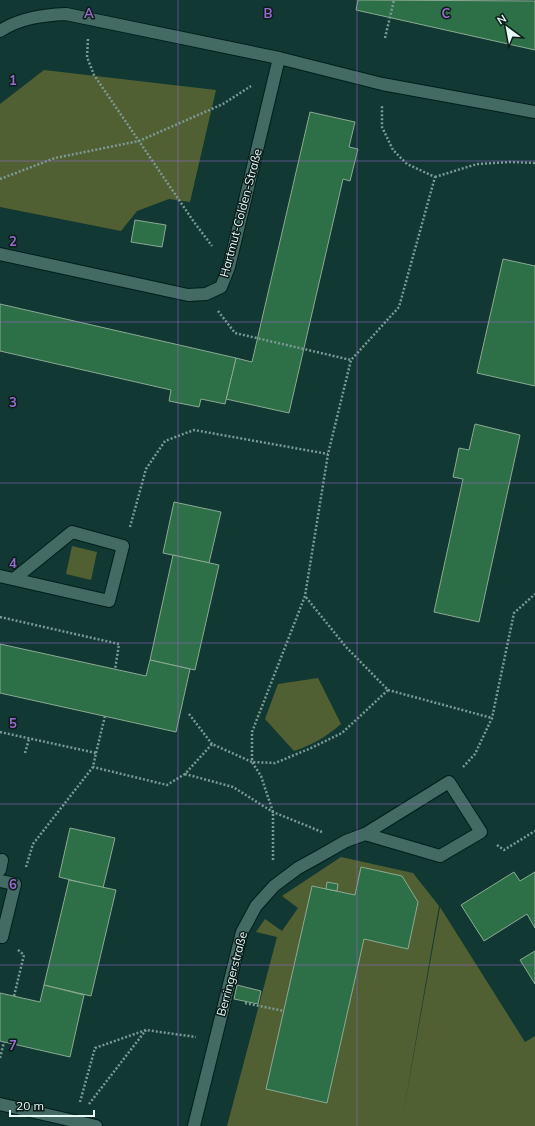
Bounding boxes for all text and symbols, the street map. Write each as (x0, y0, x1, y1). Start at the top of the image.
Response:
text: A (84, 5, 94, 21)
text: B (264, 5, 273, 21)
text: C (442, 5, 451, 21)
north arrow (487, 8, 527, 48)
text: N (494, 11, 509, 28)
text: 1 (9, 72, 17, 88)
street label: Hartmut-Colden-Straße (216, 147, 265, 279)
text: 2 (9, 233, 17, 249)
text: 3 (9, 394, 17, 410)
text: 4 (9, 555, 17, 571)
text: 5 (9, 715, 17, 731)
text: 6 (9, 876, 17, 892)
street label: Berringerstraße (213, 930, 250, 1018)
text: 7 (9, 1037, 17, 1053)
scale bar (10, 1092, 94, 1118)
text: 20 m (16, 1098, 44, 1113)

